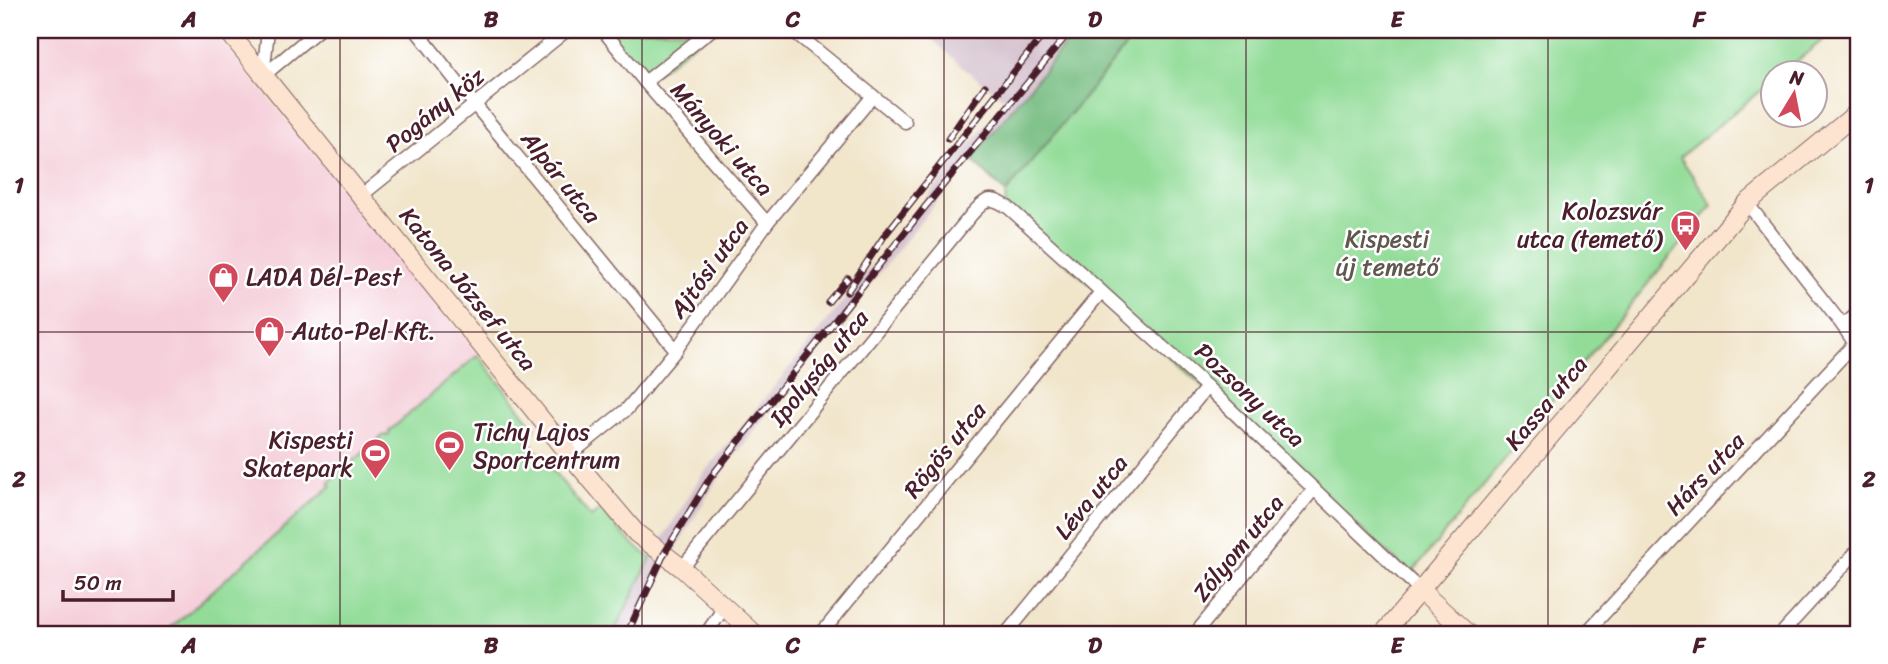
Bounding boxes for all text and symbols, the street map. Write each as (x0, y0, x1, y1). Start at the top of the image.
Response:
text: A (180, 0, 197, 40)
text: B (484, 0, 499, 40)
text: C (785, 0, 801, 40)
text: D (1088, 0, 1103, 40)
text: E (1391, 0, 1406, 40)
text: F (1692, 0, 1707, 40)
street label: Pogány köz (376, 56, 495, 164)
north arrow (1758, 60, 1828, 130)
text: N (1787, 60, 1807, 95)
street label: Mányoki utca (660, 72, 784, 206)
street label: Alpár utca (509, 120, 613, 234)
text: 1 (14, 165, 24, 206)
text: 1 (1864, 165, 1874, 206)
place label: Kolozsvár utca (temető) (1517, 190, 1664, 260)
street label: Katona József utca (388, 197, 548, 381)
bus stop icon: Kolozsvár utca (temető) (1668, 208, 1702, 252)
street label: Ajtósi utca (657, 209, 760, 328)
park label: Kispesti új temető (1335, 218, 1440, 288)
place label: LADA Dél-Pest (246, 256, 403, 298)
shop icon: LADA Dél-Pest (206, 260, 240, 304)
street label: Ipolyság utca (758, 299, 880, 437)
place label: Auto-Pel Kft. (291, 310, 436, 352)
shop icon: Auto-Pel Kft. (252, 314, 286, 358)
street label: Pozsony utca (1184, 332, 1316, 458)
street label: Kassa utca (1493, 346, 1599, 460)
street label: Rögös utca (893, 391, 998, 508)
place label: Tichy Lajos Sportcentrum (473, 411, 621, 481)
place label: Kispesti Skatepark (243, 419, 353, 489)
street label: Hárs utca (1655, 421, 1756, 526)
sports icon: Tichy Lajos Sportcentrum (433, 429, 467, 473)
sports icon: Kispesti Skatepark (359, 437, 393, 481)
street label: Léva utca (1043, 445, 1139, 549)
text: 2 (11, 459, 26, 500)
text: 2 (1861, 459, 1876, 500)
street label: Zólyom utca (1181, 485, 1295, 611)
scale bar (63, 559, 173, 603)
text: 50 m (74, 564, 122, 602)
text: A (180, 625, 197, 664)
text: B (484, 625, 499, 664)
text: C (785, 625, 801, 664)
text: D (1088, 625, 1103, 664)
text: E (1391, 625, 1406, 664)
text: F (1692, 625, 1707, 664)

